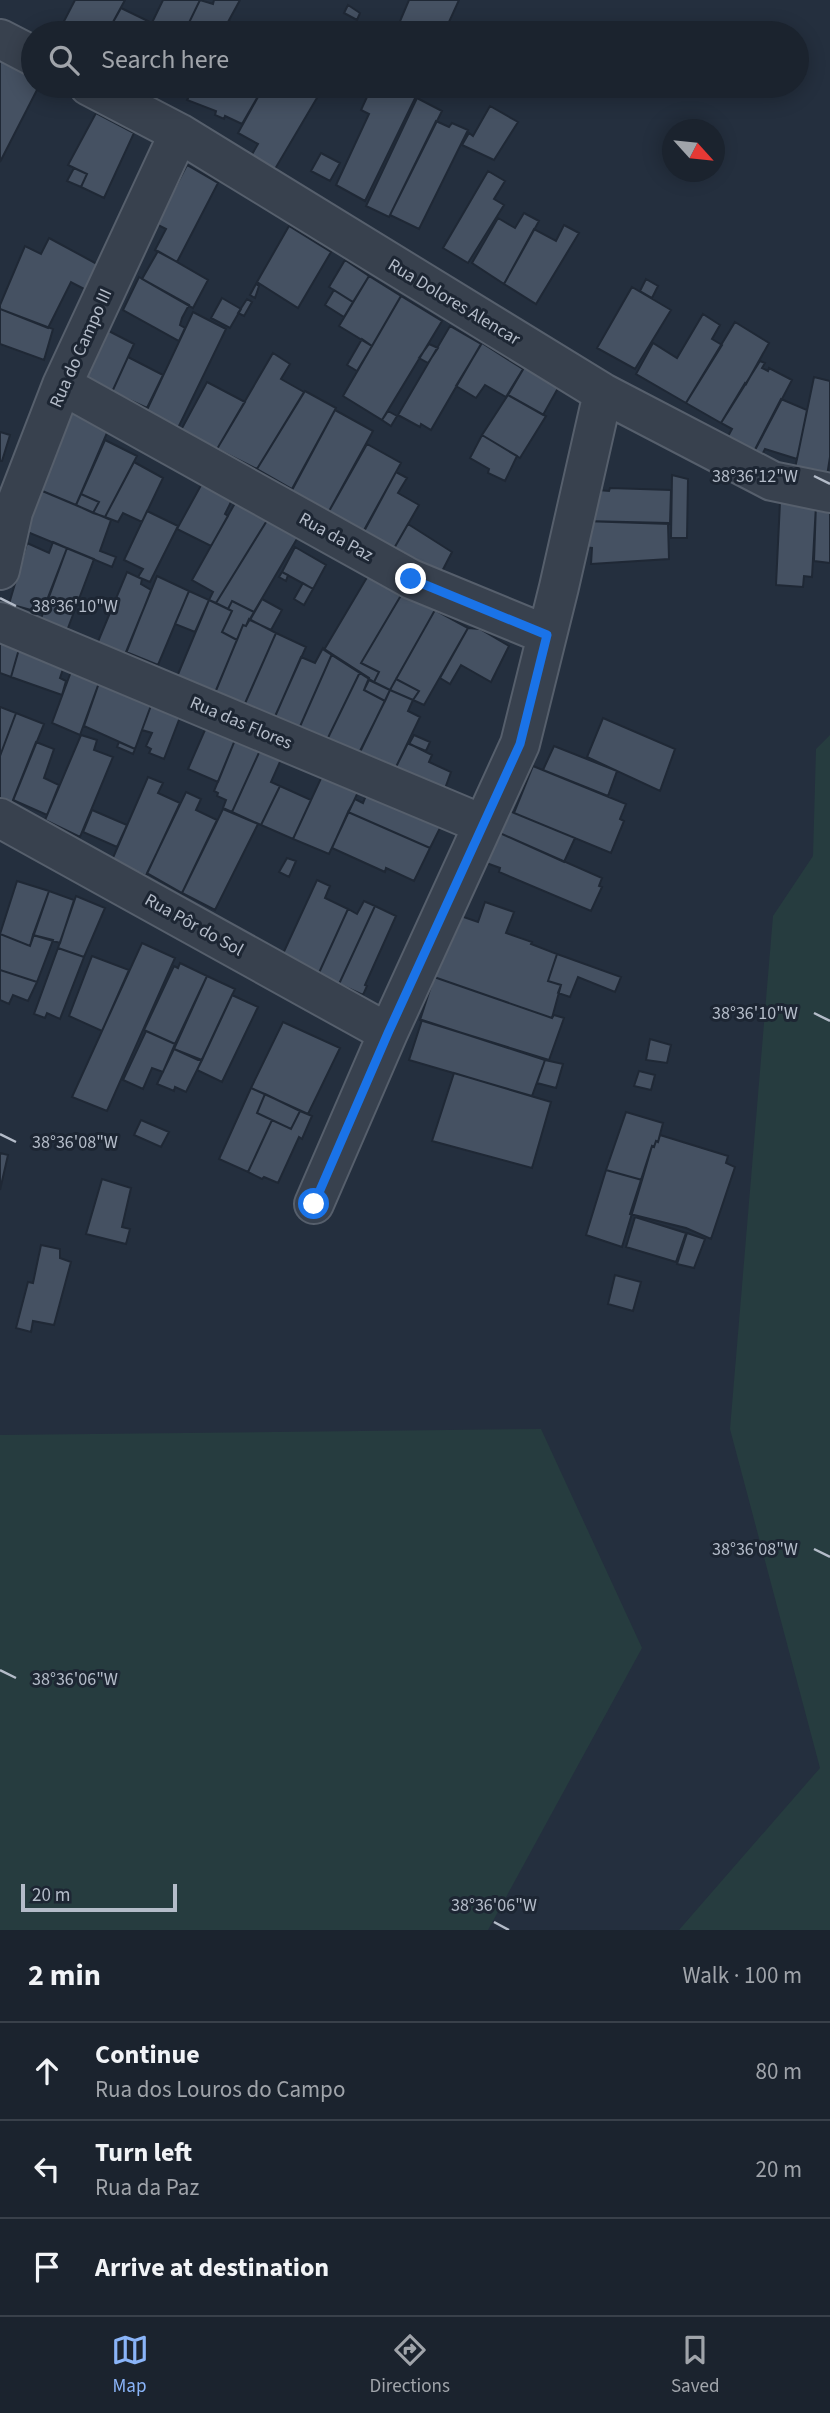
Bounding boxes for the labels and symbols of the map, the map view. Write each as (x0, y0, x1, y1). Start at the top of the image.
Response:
north arrow (662, 119, 725, 182)
street label: Rua Dolores Alencar (383, 253, 526, 352)
street label: Rua do Campo III (44, 285, 118, 411)
text: 38°36'12"W (712, 464, 798, 489)
street label: Rua da Paz (294, 506, 378, 568)
route end (395, 563, 426, 594)
text: 38°36'10"W (32, 594, 118, 619)
street label: Rua das Flores (186, 690, 296, 756)
street label: Rua Pôr do Sol (140, 888, 248, 962)
text: 38°36'10"W (712, 1001, 798, 1026)
text: 38°36'08"W (32, 1130, 118, 1155)
route start (298, 1188, 329, 1219)
text: 38°36'08"W (712, 1537, 798, 1562)
text: 38°36'06"W (32, 1667, 118, 1692)
scale bar (21, 1881, 177, 1913)
text: 38°36'06"W (451, 1893, 537, 1918)

